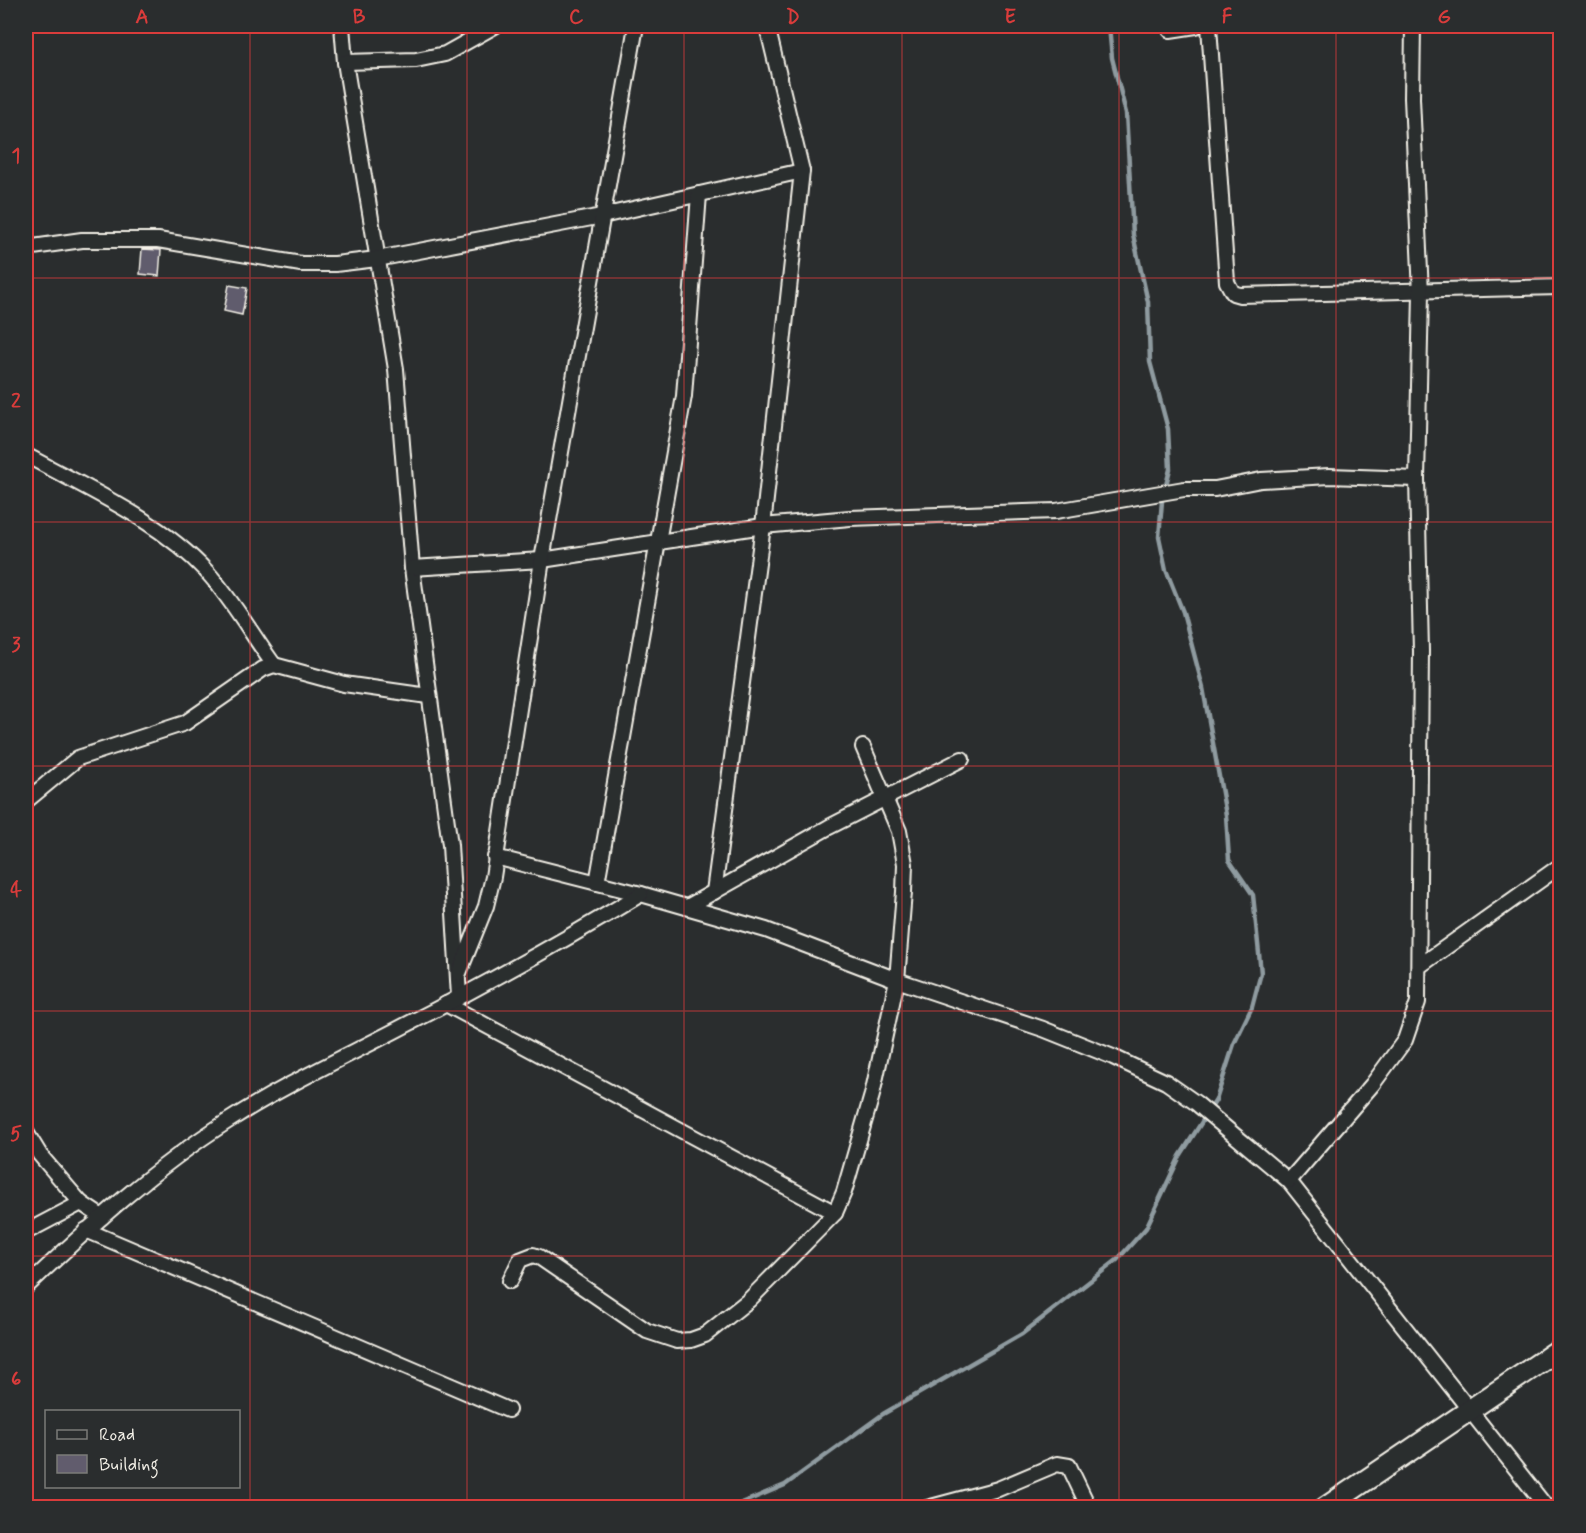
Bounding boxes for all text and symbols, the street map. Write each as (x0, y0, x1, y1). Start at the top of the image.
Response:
text: A (135, 4, 149, 31)
text: B (353, 4, 366, 31)
text: C (569, 4, 584, 31)
text: D (786, 4, 800, 31)
text: E (1004, 4, 1016, 31)
text: F (1222, 4, 1233, 31)
text: G (1437, 4, 1451, 31)
text: 1 (12, 143, 20, 170)
text: 2 (11, 388, 21, 415)
text: 3 (11, 632, 21, 659)
text: 4 (10, 877, 22, 904)
text: 5 (10, 1121, 22, 1148)
text: 6 (11, 1366, 21, 1393)
legend (45, 1410, 240, 1488)
text: Road (99, 1423, 135, 1447)
text: Building (99, 1453, 159, 1479)

